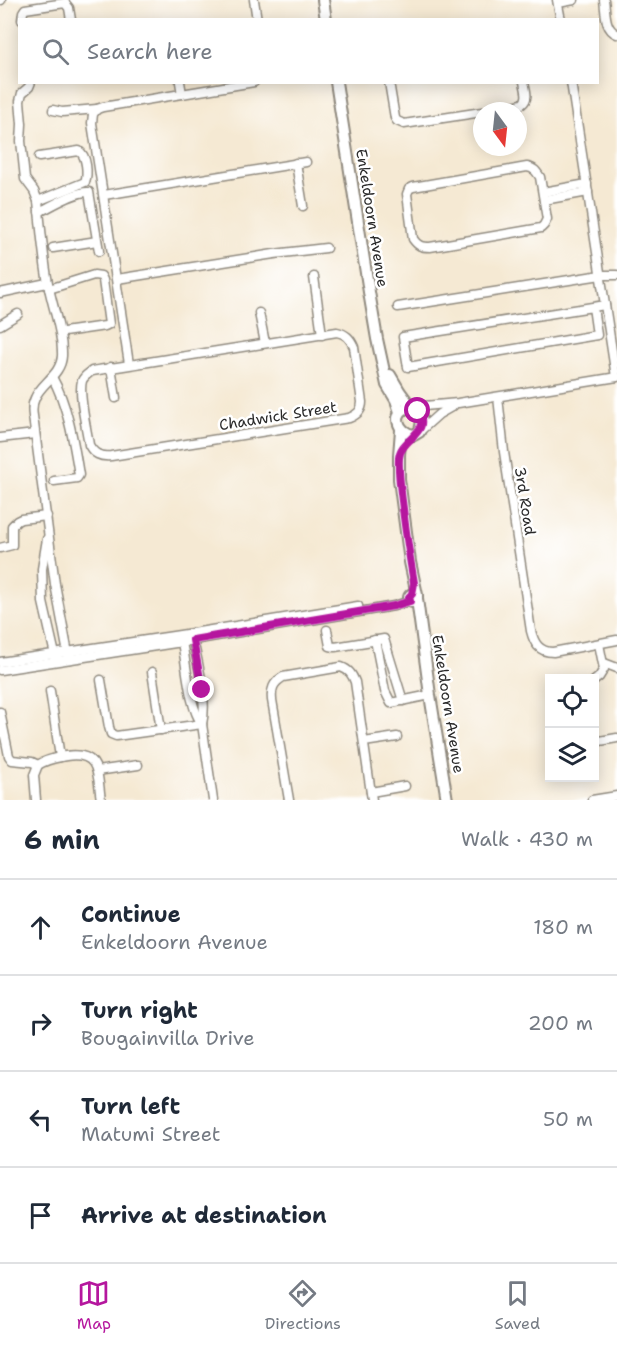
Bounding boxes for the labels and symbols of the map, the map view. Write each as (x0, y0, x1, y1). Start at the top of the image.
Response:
north arrow (473, 102, 527, 156)
street label: Enkeldoorn Avenue (351, 147, 393, 289)
street label: Chadwick Street (218, 397, 338, 435)
route start (404, 397, 430, 423)
street label: 3rd Road (510, 465, 540, 537)
street label: Enkeldoorn Avenue (427, 633, 469, 775)
route end (188, 676, 214, 702)

